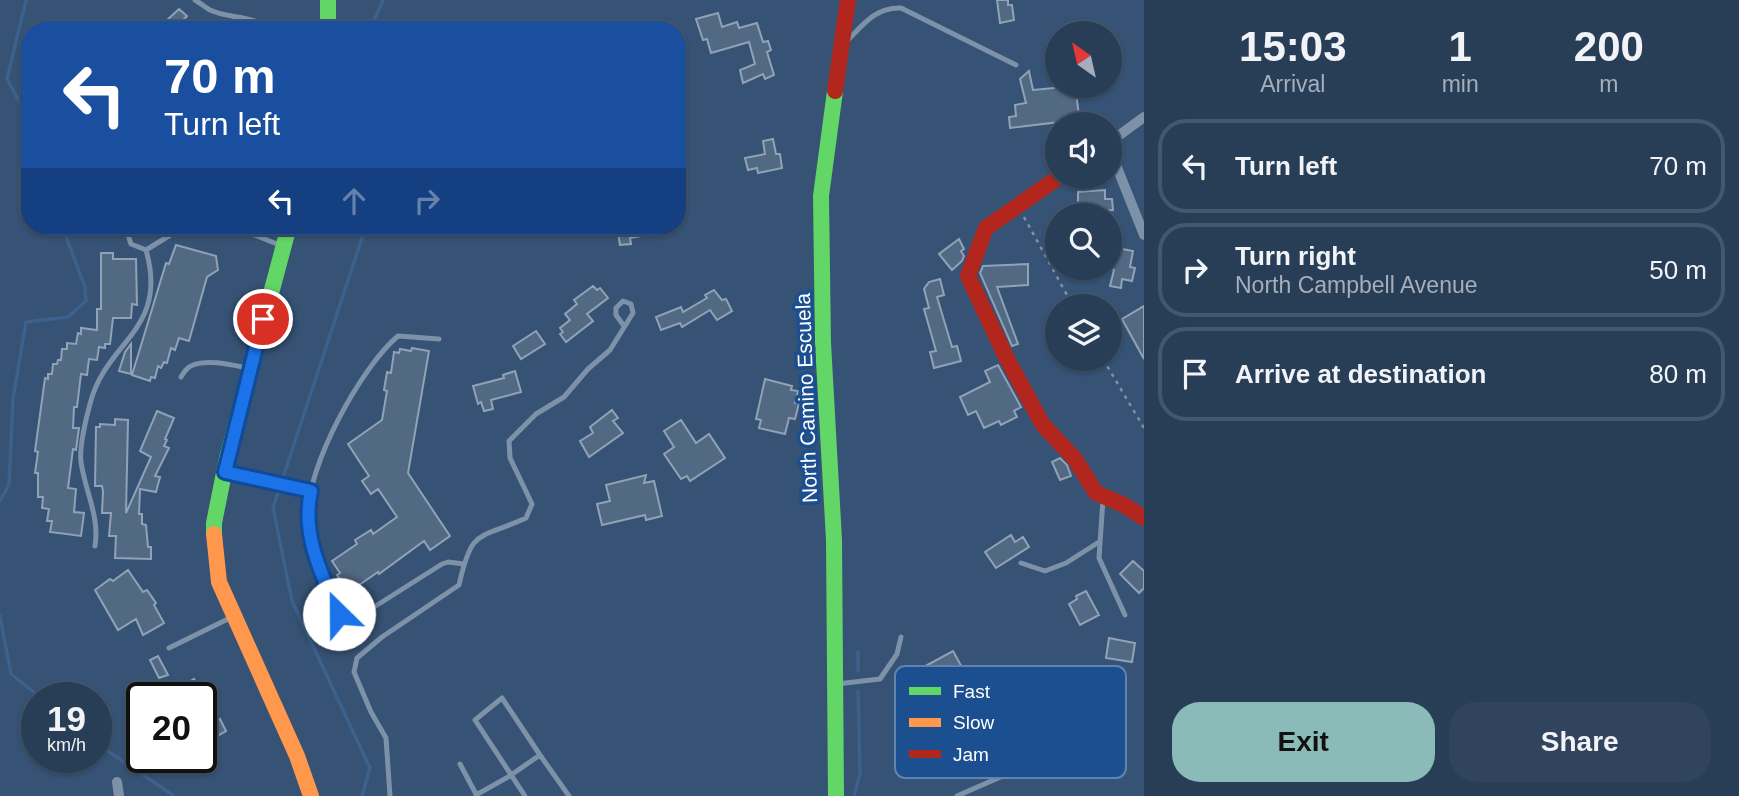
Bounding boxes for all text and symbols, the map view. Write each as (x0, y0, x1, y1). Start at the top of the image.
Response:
north arrow (1045, 21, 1122, 98)
map controls (1045, 21, 1122, 371)
text: 15:03 (1239, 23, 1347, 70)
text: 1 (1448, 23, 1472, 70)
text: 200 (1574, 23, 1644, 70)
icon: left (49, 49, 140, 140)
text: 70 m (164, 49, 276, 103)
text: Arrival (1260, 71, 1325, 97)
text: min (1442, 71, 1479, 97)
text: m (1599, 71, 1618, 97)
text: Turn left (164, 106, 280, 142)
button: sound (1045, 112, 1122, 189)
icon: left (1176, 147, 1214, 185)
text: Turn left (1235, 151, 1337, 181)
text: 70 m (1649, 151, 1707, 181)
icon: left (262, 182, 300, 220)
icon: ahead (335, 182, 373, 220)
icon: right (408, 182, 446, 220)
button: search (1045, 203, 1122, 280)
text: Turn right (1235, 241, 1356, 271)
icon: right (1176, 251, 1214, 289)
text: 50 m (1649, 255, 1707, 285)
text: North Campbell Avenue (1235, 272, 1478, 298)
pin (233, 289, 293, 349)
street label: North Camino Escuela (791, 292, 821, 503)
button: layers (1045, 294, 1122, 371)
icon: arrive (244, 300, 282, 338)
icon: arrive (1176, 355, 1214, 393)
text: Arrive at destination (1235, 359, 1486, 389)
text: 80 m (1649, 359, 1707, 389)
position arrow (302, 577, 376, 651)
legend (895, 666, 1126, 778)
text: Fast (953, 681, 991, 702)
speed limit sign: 20 (126, 682, 217, 773)
text: 19 (47, 699, 86, 738)
button: Exit (1172, 702, 1435, 782)
button: Share (1449, 702, 1711, 782)
text: Slow (953, 712, 994, 733)
text: km/h (47, 735, 86, 755)
text: Jam (953, 744, 989, 765)

